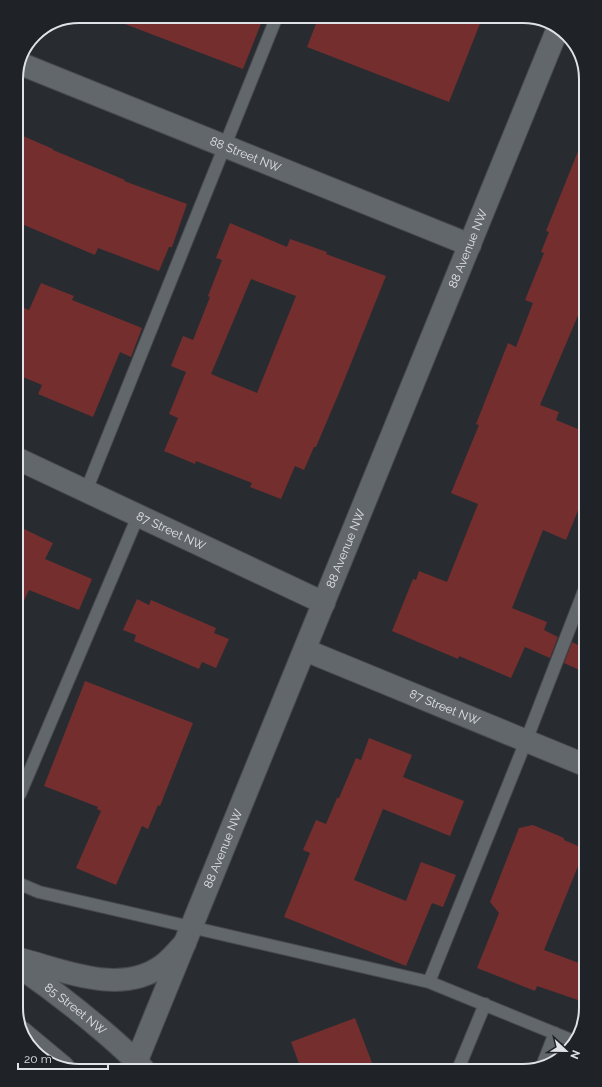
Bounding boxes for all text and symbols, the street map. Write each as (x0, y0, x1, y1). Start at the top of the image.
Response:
street label: 88 Street NW (208, 134, 283, 175)
street label: 88 Avenue NW (446, 207, 490, 290)
street label: 88 Avenue NW (323, 507, 368, 590)
street label: 87 Street NW (134, 509, 208, 553)
street label: 87 Street NW (407, 687, 482, 728)
street label: 88 Avenue NW (201, 807, 246, 890)
street label: 85 Street NW (42, 980, 109, 1038)
north arrow (546, 1031, 586, 1071)
scale bar (18, 1045, 108, 1071)
text: N (567, 1048, 582, 1061)
text: 20 m (24, 1052, 52, 1066)

